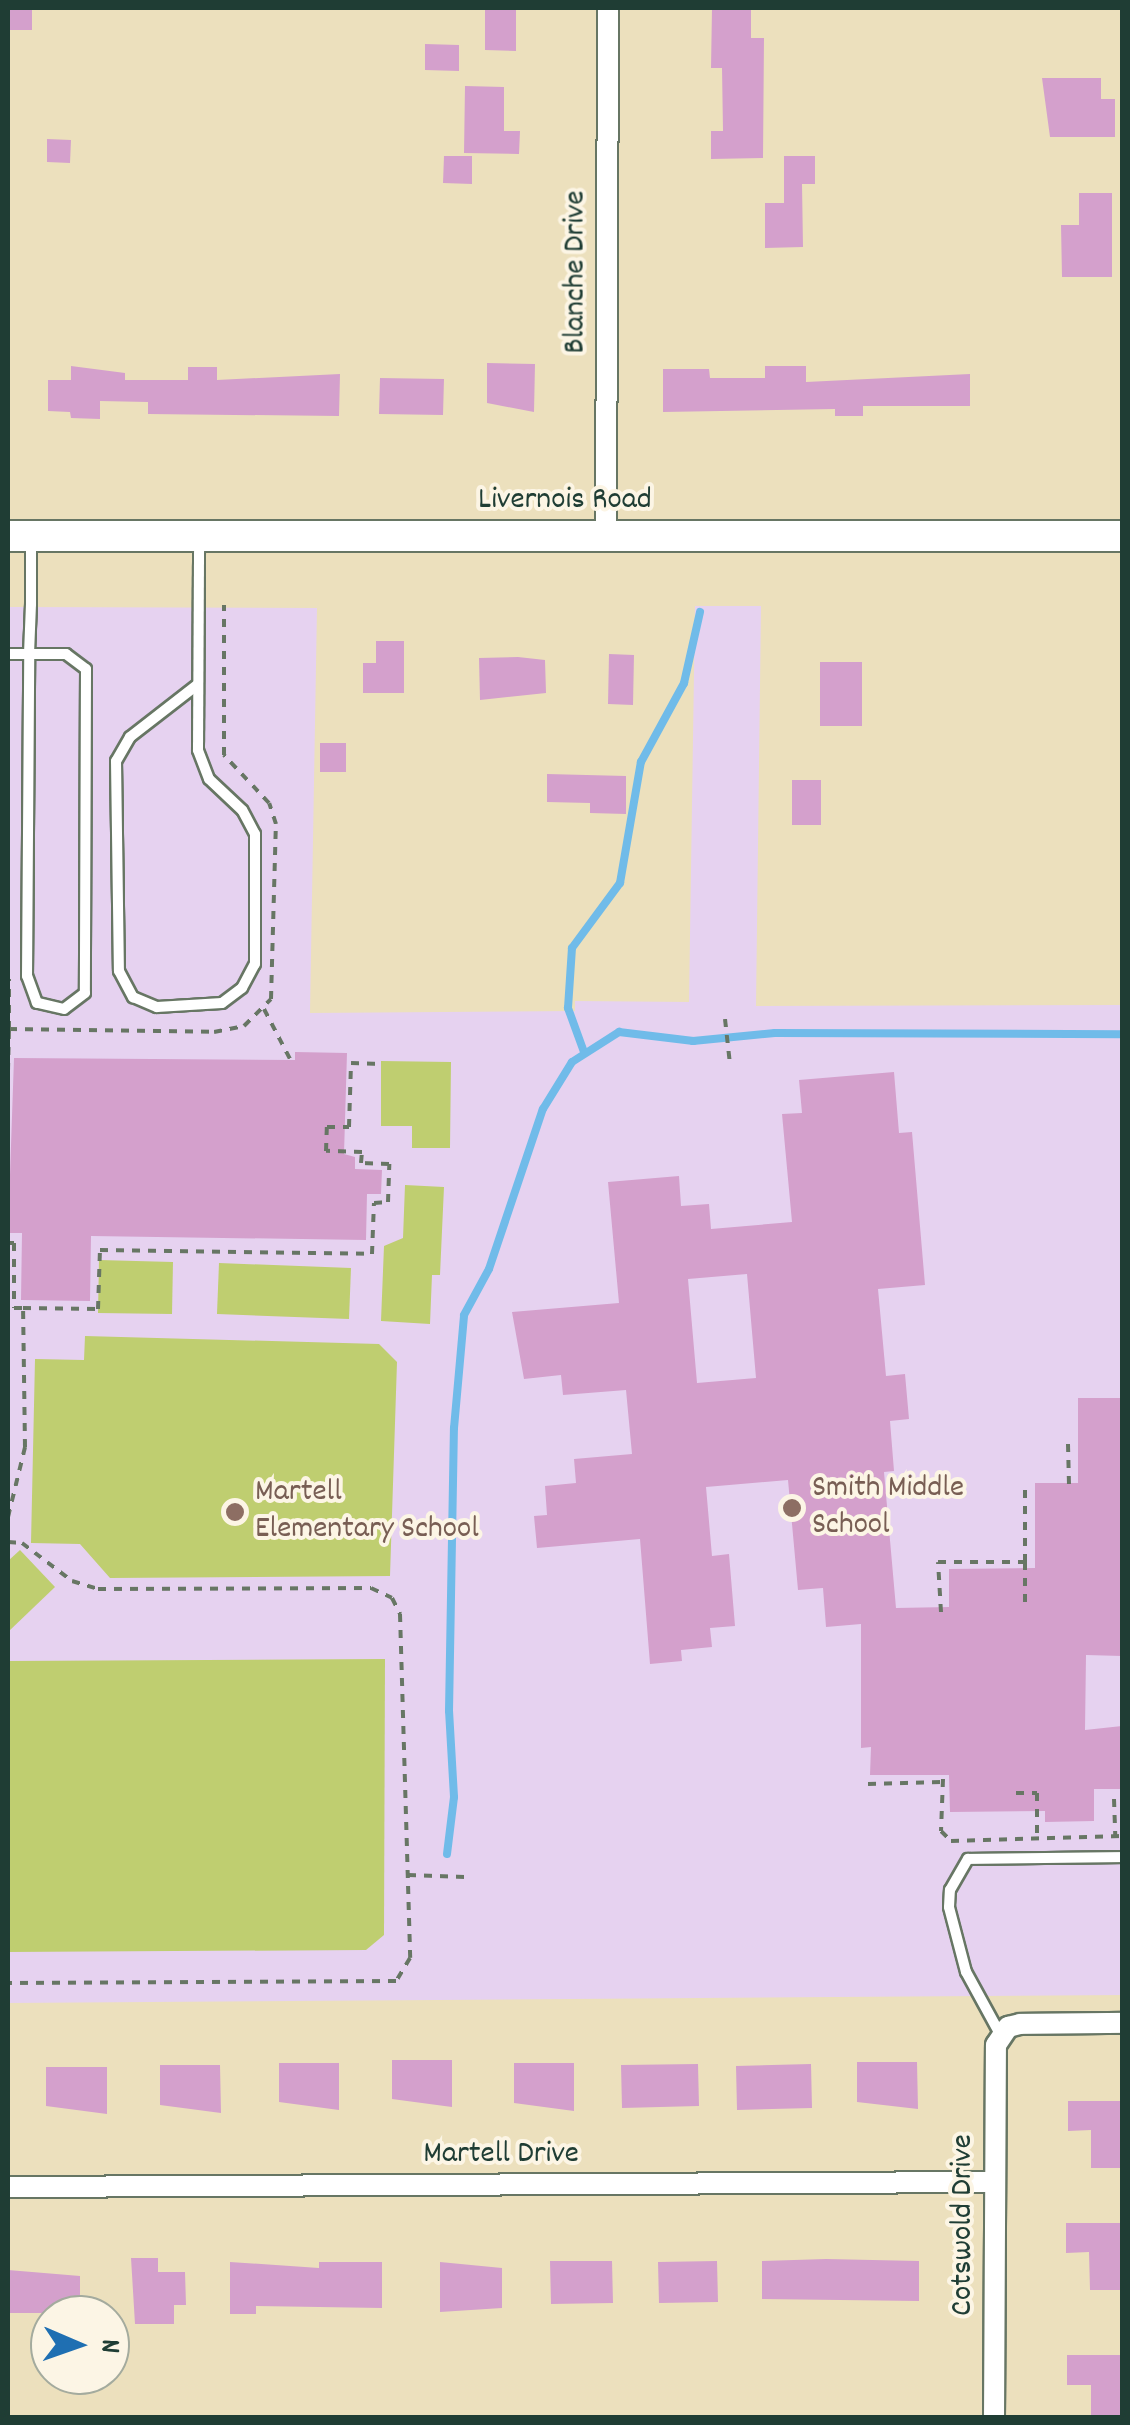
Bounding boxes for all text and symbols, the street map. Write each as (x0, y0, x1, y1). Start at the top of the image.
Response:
street label: Blanche Drive (558, 190, 596, 354)
street label: Livernois Road (478, 482, 652, 520)
place label: Smith Middle School (812, 1471, 964, 1546)
place label: Martell Elementary School (255, 1475, 479, 1550)
marker: Smith Middle School (781, 1497, 803, 1519)
marker: Martell Elementary School (224, 1501, 246, 1523)
street label: Cotswold Drive (945, 2134, 983, 2316)
street label: Martell Drive (423, 2136, 579, 2174)
north arrow (30, 2295, 130, 2395)
text: N (88, 2338, 128, 2354)

